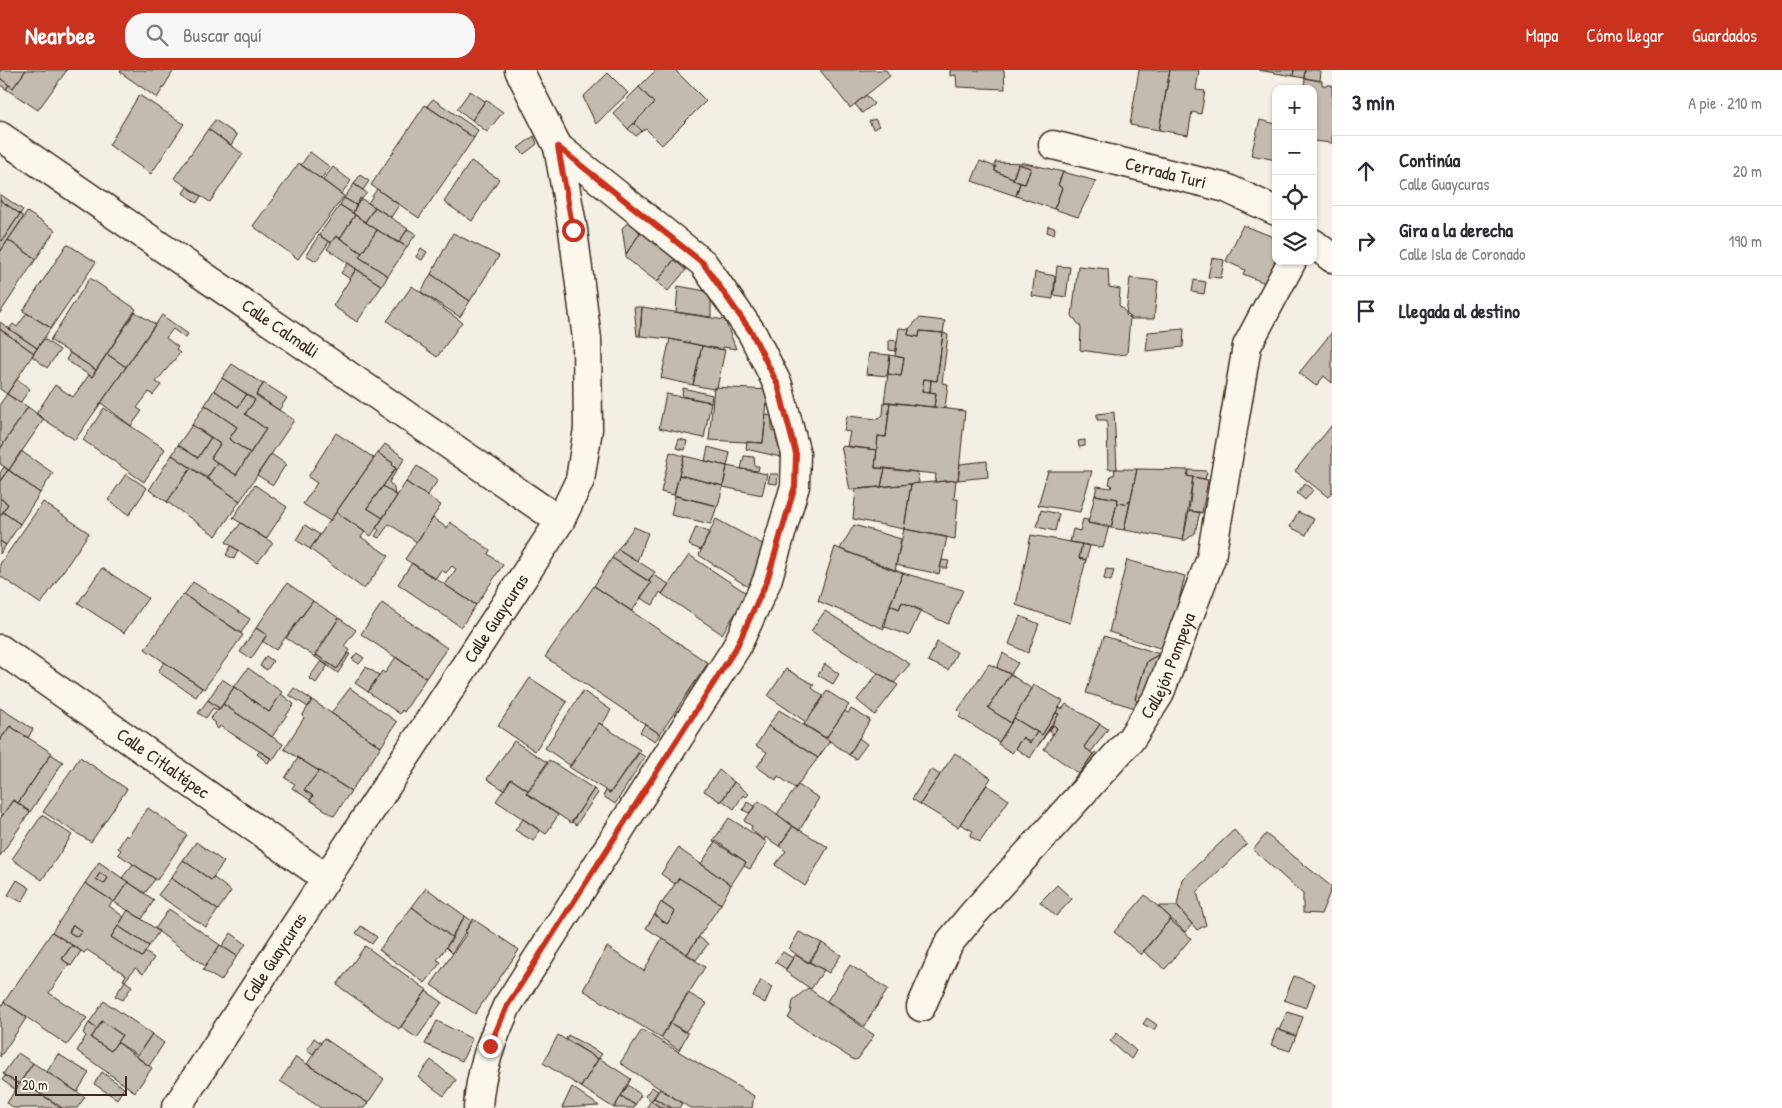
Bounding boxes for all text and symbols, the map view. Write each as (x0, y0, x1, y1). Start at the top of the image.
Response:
search box (125, 13, 475, 58)
text: Nearbee (25, 19, 95, 51)
icon: search (143, 21, 171, 49)
text: Buscar aquí (183, 22, 262, 48)
text: Mapa (1526, 23, 1558, 48)
text: Cómo llegar (1586, 23, 1664, 48)
text: Guardados (1692, 23, 1757, 48)
map controls (1272, 85, 1317, 265)
button: + (1272, 85, 1317, 130)
text: 3 min (1352, 88, 1395, 117)
text: A pie · 210 m (1688, 92, 1762, 114)
button: − (1272, 130, 1317, 175)
text: Continúa (1399, 147, 1460, 173)
street label: Cerrada Turi (1122, 150, 1209, 195)
icon: ahead (1352, 157, 1380, 185)
text: 20 m (1733, 160, 1762, 182)
text: Calle Guaycuras (1399, 173, 1489, 195)
button: locate (1272, 175, 1317, 220)
text: Gira a la derecha (1399, 217, 1513, 243)
route start (562, 219, 585, 242)
button: layers (1272, 220, 1317, 265)
icon: right (1352, 227, 1380, 255)
text: 190 m (1729, 230, 1762, 252)
text: Calle Isla de Coronado (1399, 243, 1525, 265)
street label: Calle Calmalli (237, 293, 324, 364)
icon: arrive (1352, 297, 1380, 325)
text: Llegada al destino (1399, 298, 1520, 324)
street label: Calle Guaycuras (458, 569, 534, 668)
street label: Callejón Pompeya (1134, 609, 1201, 723)
street label: Calle Citlaltépec (112, 722, 215, 804)
street label: Calle Guaycuras (236, 908, 312, 1006)
route end (479, 1035, 502, 1058)
scale bar (15, 1073, 128, 1096)
text: 20 m (22, 1075, 48, 1094)

